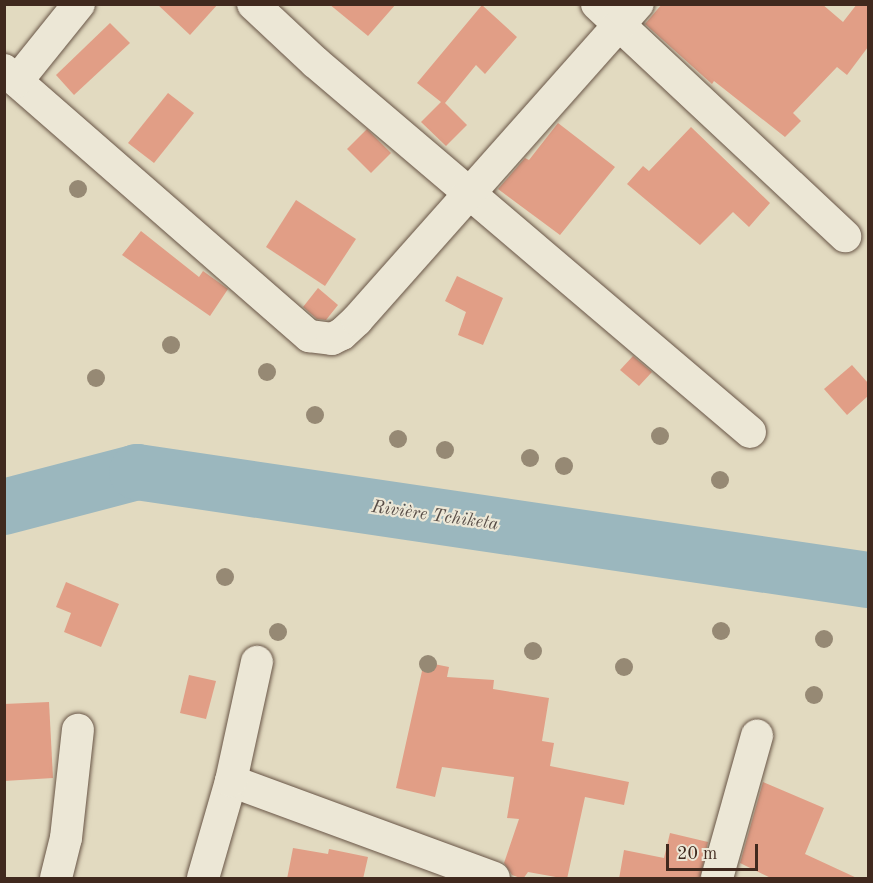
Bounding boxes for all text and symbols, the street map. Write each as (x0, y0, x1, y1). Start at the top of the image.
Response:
water label: Rivière Tchiketa (370, 496, 500, 536)
scale bar (669, 832, 760, 870)
text: 20 m (677, 845, 717, 863)

